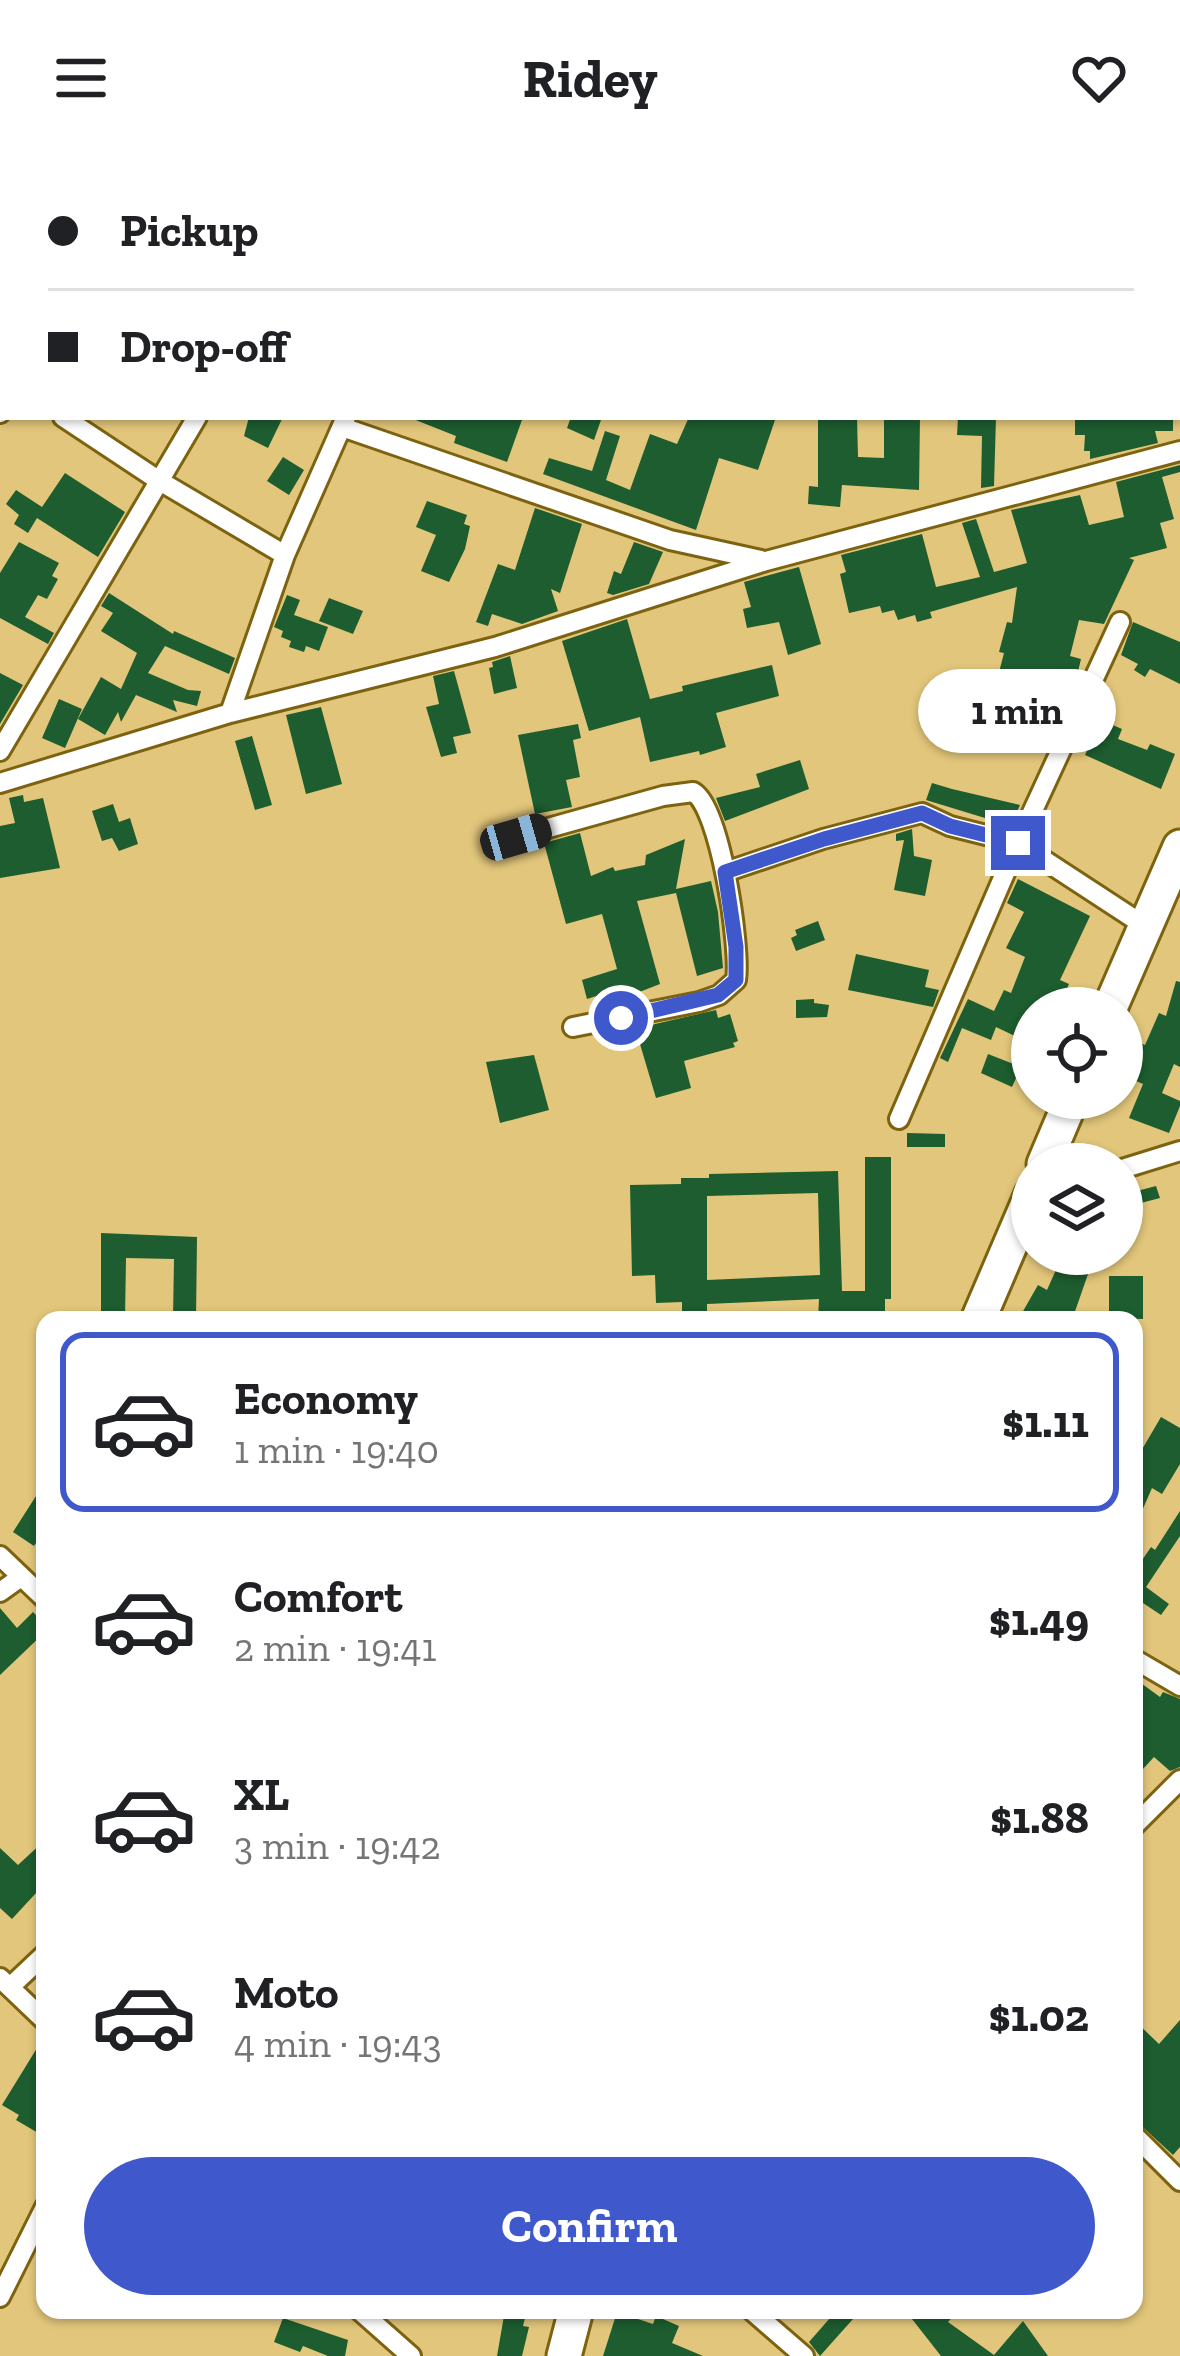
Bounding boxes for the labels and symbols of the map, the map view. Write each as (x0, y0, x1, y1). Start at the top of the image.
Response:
callout: 1 min (919, 669, 1117, 753)
car (476, 810, 556, 864)
route end (991, 816, 1045, 870)
route start (594, 991, 648, 1045)

